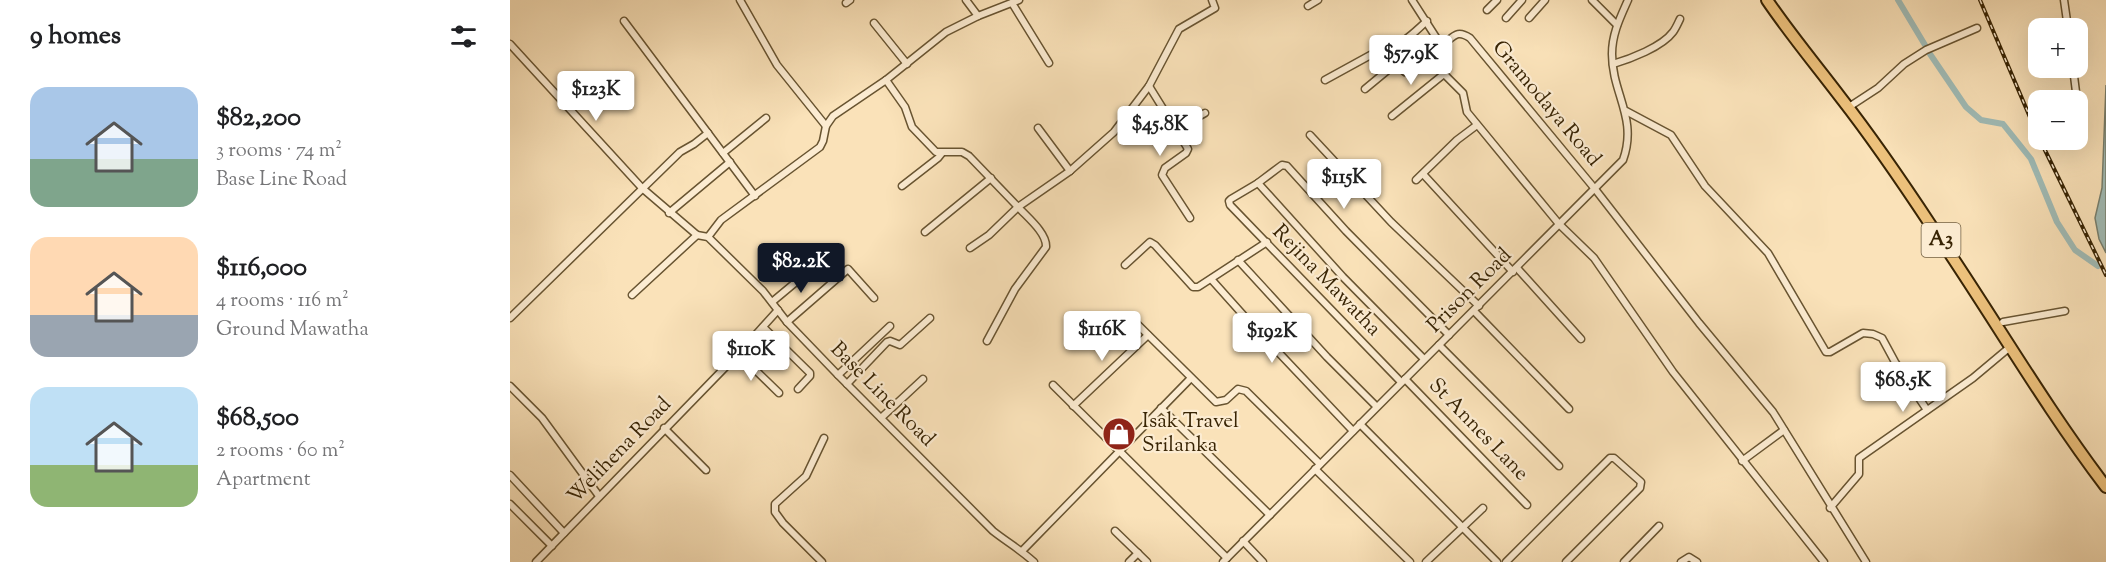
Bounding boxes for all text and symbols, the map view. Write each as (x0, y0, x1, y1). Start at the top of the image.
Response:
text: 9 homes (30, 18, 121, 55)
map controls (2028, 18, 2088, 150)
button: + (2028, 18, 2088, 78)
icon: filters (447, 20, 480, 53)
street label: Gramodaya Road (1484, 34, 1608, 174)
pin: $57.9K (1362, 35, 1460, 86)
text: $57.9K (1383, 40, 1439, 69)
pin: $123K (554, 71, 638, 122)
text: $123K (571, 76, 621, 105)
button: − (2028, 90, 2088, 150)
text: $82,200 (216, 100, 301, 137)
pin: $45.8K (1111, 106, 1209, 157)
icon: home (78, 111, 150, 183)
text: $45.8K (1131, 111, 1189, 140)
text: 3 rooms · 74 m² (216, 137, 342, 166)
pin: $115K (1302, 159, 1386, 210)
text: $115K (1321, 164, 1367, 193)
text: Base Line Road (216, 166, 347, 195)
street label: Rejina Mawatha (1265, 218, 1388, 344)
road number: A3 (1922, 223, 1960, 257)
street label: Prison Road (1421, 242, 1519, 340)
pin: $82.2K (752, 243, 850, 294)
text: $82.2K (772, 248, 830, 277)
text: $116,000 (216, 250, 307, 287)
icon: home (78, 261, 150, 333)
text: 4 rooms · 116 m² (216, 287, 349, 316)
pin: $116K (1060, 311, 1144, 362)
pin: $192K (1230, 313, 1314, 364)
text: Ground Mawatha (216, 316, 369, 345)
text: $116K (1078, 316, 1126, 345)
text: $192K (1247, 318, 1297, 347)
pin: $110K (709, 331, 793, 382)
text: $110K (726, 336, 776, 365)
street label: Base Line Road (823, 336, 941, 454)
pin: $68.5K (1854, 362, 1952, 413)
text: $68.5K (1875, 367, 1931, 396)
street label: St Annes Lane (1421, 372, 1535, 488)
street label: Welihena Road (561, 391, 679, 511)
text: $68,500 (216, 400, 299, 437)
place label: Isak Travel Srilanka (1142, 407, 1239, 461)
icon: home (78, 411, 150, 483)
shop icon: Isak Travel Srilanka (1101, 416, 1137, 452)
text: 2 rooms · 60 m² (216, 437, 345, 466)
text: Apartment (216, 466, 311, 495)

